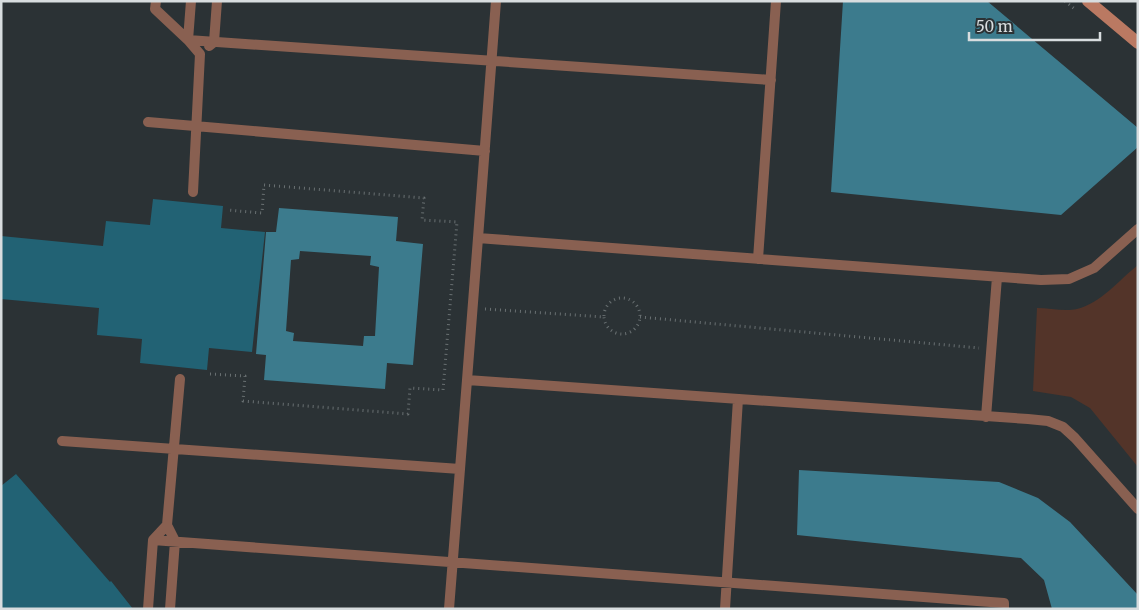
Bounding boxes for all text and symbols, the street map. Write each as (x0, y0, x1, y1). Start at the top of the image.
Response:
scale bar (969, 10, 1100, 42)
text: 50 m (976, 17, 1013, 36)

